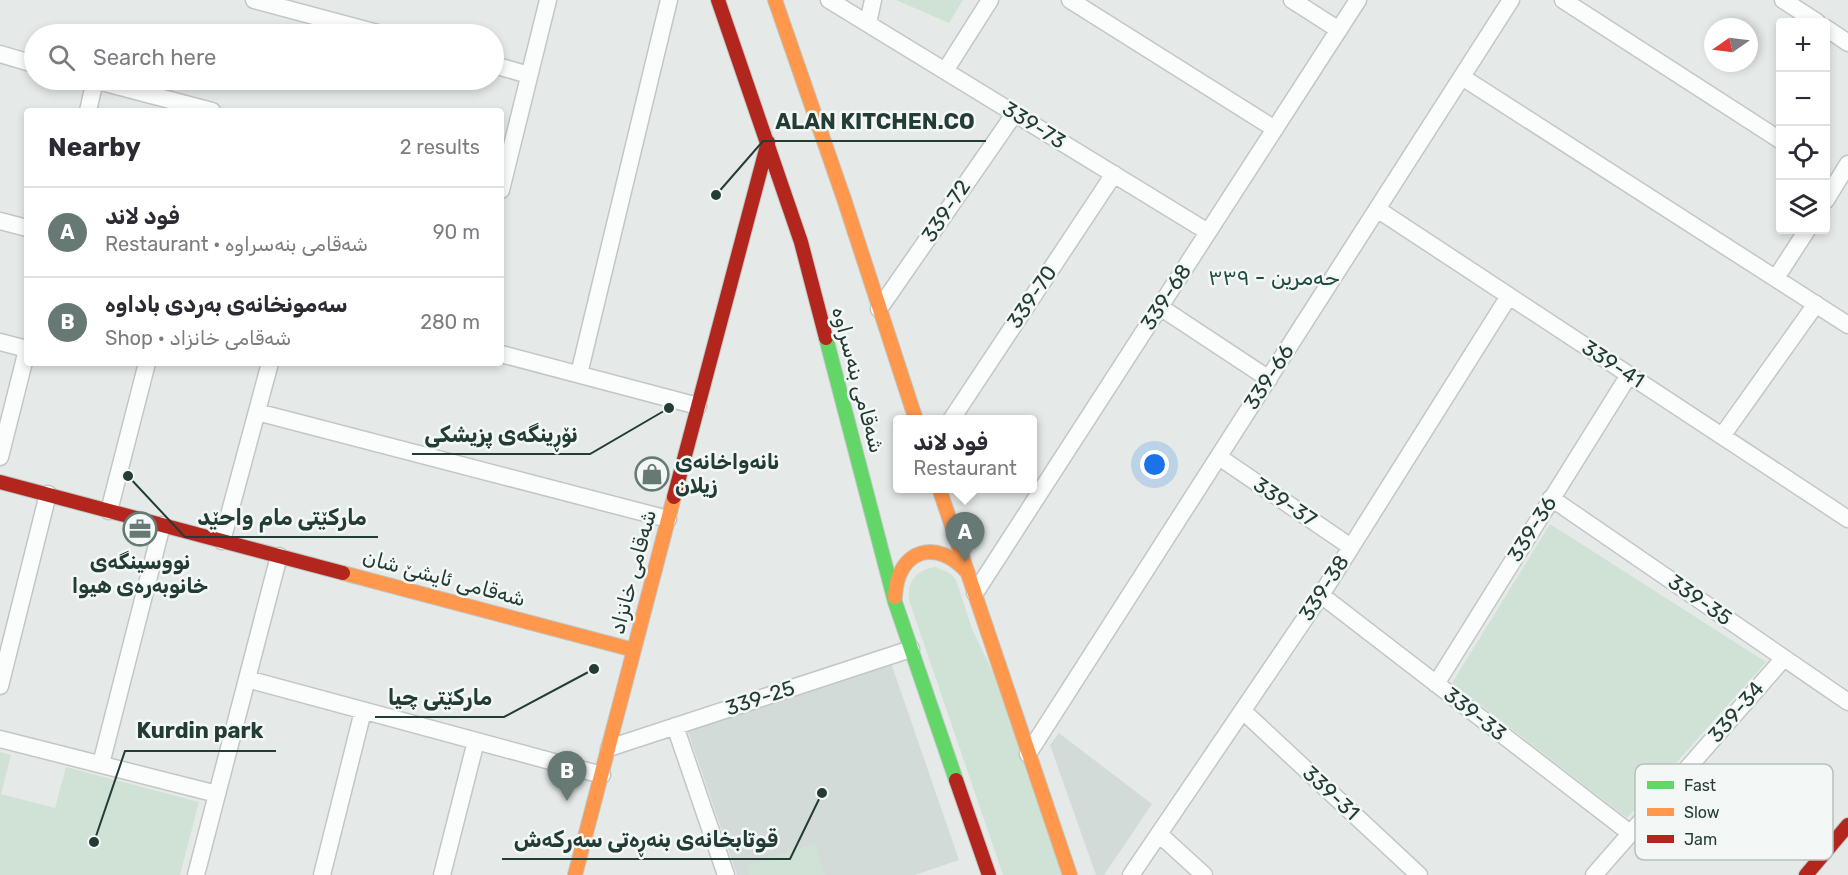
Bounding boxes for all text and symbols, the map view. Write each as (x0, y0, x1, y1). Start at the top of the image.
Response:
north arrow (1704, 18, 1758, 72)
map controls (1776, 18, 1830, 234)
button: + (1776, 18, 1830, 72)
search box (24, 24, 504, 90)
icon: search (45, 41, 78, 74)
text: Search here (93, 44, 216, 71)
button: − (1776, 72, 1830, 126)
street label: 339-73 (998, 95, 1070, 154)
callout: ALAN KITCHEN.CO (763, 101, 986, 141)
text: ALAN KITCHEN.CO (775, 108, 975, 135)
button: locate (1776, 126, 1830, 180)
text: Nearby (48, 132, 141, 163)
text: 2 results (400, 135, 480, 159)
street label: 339-72 (916, 175, 975, 246)
button: layers (1776, 180, 1830, 234)
text: فود لاند (105, 203, 180, 230)
text: A (60, 220, 75, 244)
text: 90 m (433, 220, 480, 244)
text: Restaurant · شەقامی بنەسراوە (105, 232, 368, 256)
street label: 339-68 (1135, 259, 1196, 334)
street label: 339-70 (1002, 261, 1062, 333)
district label: حەمرین - ٣٣٩ (1208, 264, 1340, 291)
text: سەمونخانەی بەردی باداوە (105, 291, 348, 318)
street label: شەقامی بنەسراوە (826, 304, 890, 456)
text: B (60, 310, 75, 334)
text: 280 m (420, 310, 480, 334)
text: Shop · شەقامی خانزاد (105, 326, 291, 350)
street label: 339-41 (1577, 334, 1649, 393)
street label: 339-66 (1238, 339, 1299, 414)
callout: نۆڕینگەی پزیشکی (412, 414, 590, 454)
popup (893, 415, 1037, 493)
text: نۆڕینگەی پزیشکی (424, 421, 578, 452)
text: فود لاند (913, 429, 988, 456)
place label: نانەواخانەی زیلان (675, 449, 779, 498)
your location (1140, 450, 1169, 479)
shop icon: نانەواخانەی زیلان (634, 456, 670, 492)
text: Restaurant (913, 456, 1017, 480)
street label: 339-37 (1249, 472, 1322, 532)
street label: 339-36 (1502, 491, 1561, 566)
callout: مارکێتی مام واحێد (185, 497, 378, 537)
text: مارکێتی مام واحێد (197, 504, 367, 533)
street label: شەقامی خانزاد (604, 507, 661, 637)
office icon: نووسینگەی خانوبەرەی هیوا (122, 511, 158, 547)
pin: A (946, 512, 984, 562)
street label: شەقامی ئایشێ شان (360, 544, 528, 611)
place label: نووسینگەی خانوبەرەی هیوا (72, 549, 208, 599)
street label: 339-38 (1293, 550, 1354, 625)
street label: 339-35 (1664, 569, 1737, 631)
street label: 339-25 (722, 675, 798, 720)
street label: 339-34 (1702, 676, 1769, 747)
callout: مارکێتی چیا (375, 677, 504, 717)
street label: 339-33 (1439, 681, 1512, 746)
text: مارکێتی چیا (388, 684, 492, 711)
callout: Kurdin park (125, 711, 276, 751)
text: Kurdin park (137, 717, 264, 744)
pin: B (548, 752, 586, 801)
street label: 339-31 (1298, 760, 1365, 825)
legend (1635, 764, 1833, 860)
text: Fast (1684, 776, 1716, 795)
text: Slow (1684, 803, 1720, 822)
callout: قوتابخانەی بنەڕەتی سەرکەش (502, 819, 790, 859)
text: قوتابخانەی بنەڕەتی سەرکەش (514, 826, 778, 857)
text: Jam (1684, 830, 1717, 849)

